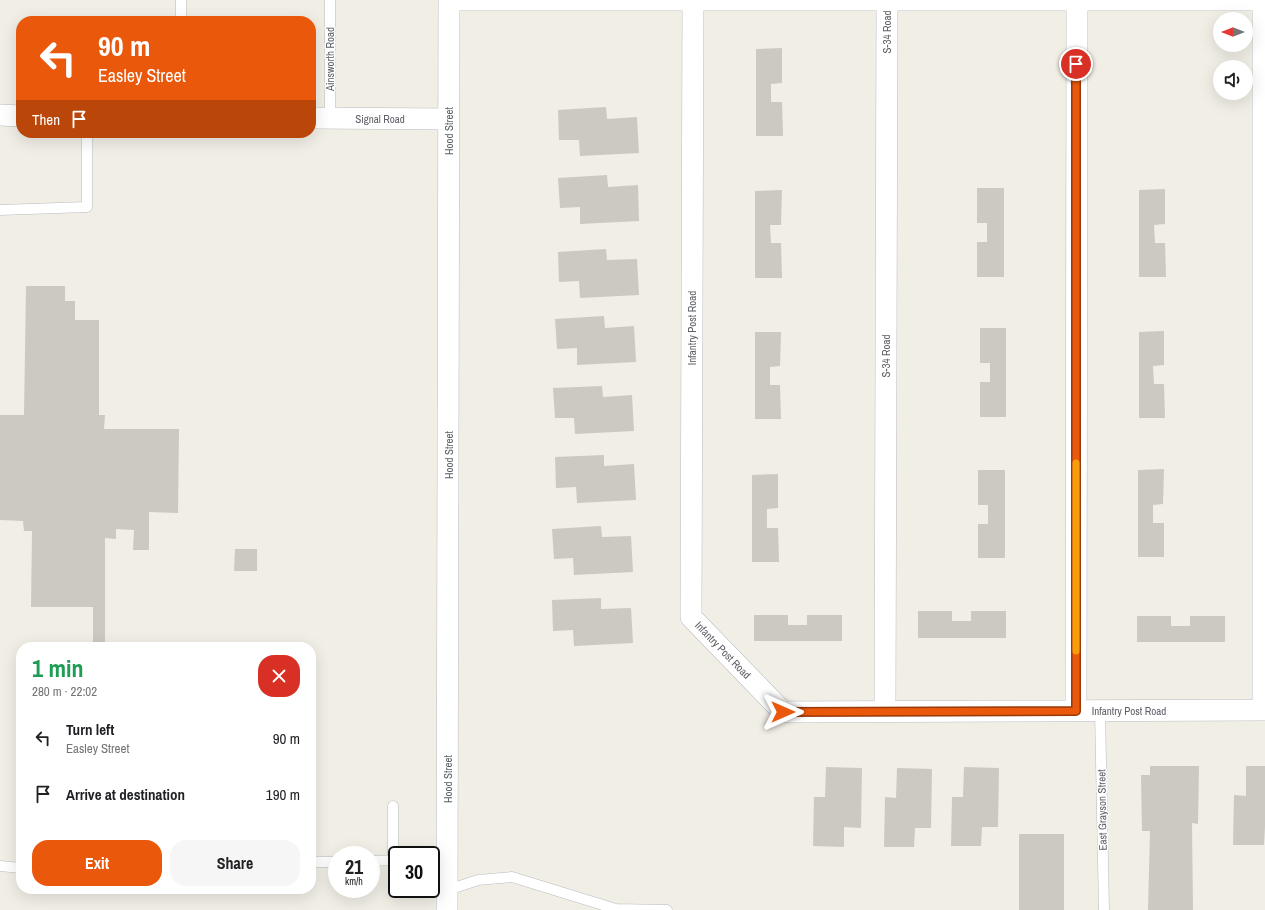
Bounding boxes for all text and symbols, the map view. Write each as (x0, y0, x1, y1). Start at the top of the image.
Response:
street label: S-34 Road (880, 10, 894, 54)
north arrow (1213, 12, 1253, 52)
map controls (1213, 12, 1253, 100)
text: 90 m (98, 27, 150, 65)
street label: Ainsworth Road (323, 27, 337, 92)
icon: left (32, 32, 84, 84)
pin (1059, 47, 1093, 81)
icon: arrive (1065, 53, 1087, 75)
button: sound (1213, 60, 1253, 100)
text: Easley Street (98, 63, 186, 88)
street label: Hood Street (442, 106, 456, 155)
icon: arrive (68, 108, 90, 130)
text: Then (32, 109, 60, 130)
street label: Signal Road (355, 112, 405, 126)
street label: Infantry Post Road (685, 291, 699, 365)
street label: S-34 Road (879, 334, 893, 378)
street label: Hood Street (442, 430, 456, 479)
street label: Infantry Post Road (692, 618, 754, 682)
text: 1 min (32, 652, 83, 684)
button: close (258, 655, 300, 697)
text: 280 m · 22:02 (32, 683, 97, 700)
position arrow (762, 691, 804, 733)
street label: Infantry Post Road (1092, 704, 1166, 718)
text: Turn left (66, 719, 114, 740)
icon: left (32, 727, 54, 749)
text: 90 m (273, 728, 300, 749)
text: Easley Street (66, 740, 129, 757)
street label: Hood Street (441, 754, 455, 803)
street label: East Grayson Street (1094, 769, 1110, 851)
icon: arrive (32, 783, 54, 805)
text: Arrive at destination (66, 784, 185, 805)
text: 190 m (266, 784, 300, 805)
button: Exit (32, 840, 162, 886)
button: Share (170, 840, 300, 886)
speed limit sign: 30 (388, 846, 440, 898)
text: 21 (345, 853, 363, 880)
text: km/h (345, 875, 363, 888)

